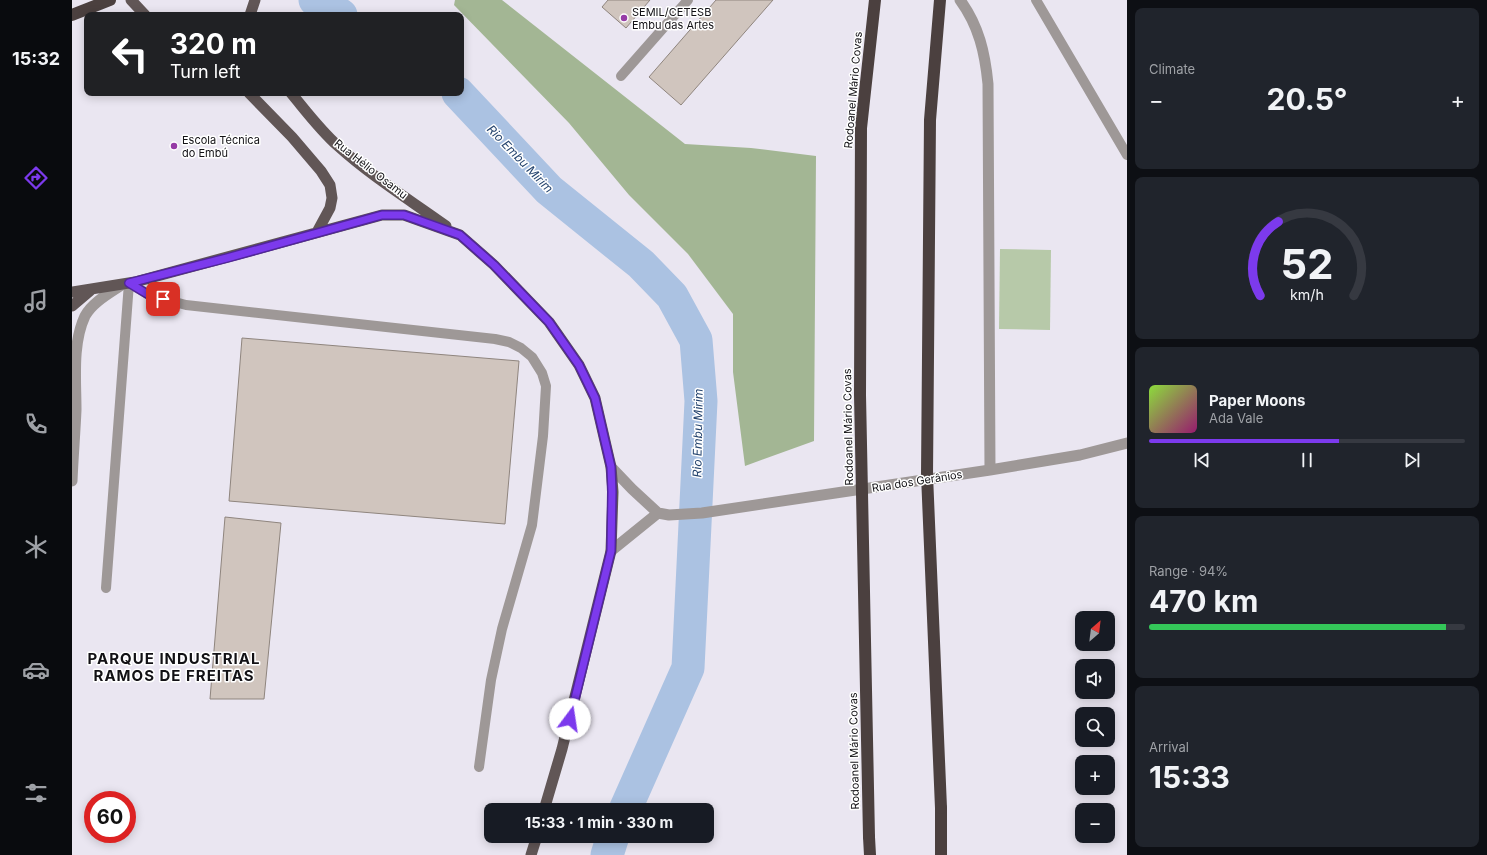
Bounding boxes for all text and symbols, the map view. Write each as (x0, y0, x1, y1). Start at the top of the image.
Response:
place label: SEMIL/CETESB Embu das Artes (632, 5, 714, 32)
marker: SEMIL/CETESB Embu das Artes (619, 13, 629, 23)
text: 320 m (170, 27, 257, 61)
icon: left (104, 28, 156, 80)
street label: Rodoanel Mário Covas (841, 31, 865, 149)
text: 15:32 (12, 48, 60, 69)
text: Turn left (170, 61, 240, 82)
text: Climate (1149, 61, 1195, 77)
text: 20.5° (1267, 81, 1347, 117)
text: − (1149, 87, 1164, 113)
text: + (1450, 87, 1465, 113)
water label: Rio Embu Mirim (484, 122, 557, 196)
place label: Escola Técnica do Embú (182, 133, 260, 160)
street label: Rua Hélio Osamu (332, 136, 410, 202)
marker: Escola Técnica do Embú (169, 141, 179, 151)
icon: directions (22, 164, 50, 192)
text: 52 (1281, 239, 1333, 289)
pin (146, 282, 180, 316)
text: km/h (1290, 286, 1324, 303)
icon: music (22, 287, 50, 315)
icon: arrive (152, 288, 174, 310)
street label: Rodoanel Mário Covas (840, 368, 856, 486)
water label: Rio Embu Mirim (689, 388, 706, 477)
text: Paper Moons (1209, 391, 1305, 410)
icon: phone (22, 410, 50, 438)
text: Ada Vale (1209, 410, 1263, 426)
icon: previous (1191, 449, 1213, 471)
icon: pause (1296, 449, 1318, 471)
icon: next (1401, 449, 1423, 471)
street label: Rua dos Gerânios (871, 467, 964, 495)
icon: climate (22, 533, 50, 561)
text: Range · 94% (1149, 563, 1228, 579)
text: 470 km (1149, 583, 1258, 619)
north arrow (1075, 611, 1115, 651)
map controls (1075, 611, 1115, 843)
district label: PARQUE INDUSTRIAL RAMOS DE FREITAS (88, 649, 260, 685)
icon: car (22, 656, 50, 684)
button: sound (1075, 659, 1115, 699)
street label: Rodoanel Mário Covas (846, 692, 862, 810)
position arrow (549, 698, 591, 740)
button: search (1075, 707, 1115, 747)
text: Arrival (1149, 739, 1189, 755)
button: + (1075, 755, 1115, 795)
text: 15:33 (1149, 759, 1230, 795)
icon: filters (22, 779, 50, 807)
speed limit sign: 60 (84, 791, 136, 843)
button: − (1075, 803, 1115, 843)
text: 15:33 · 1 min · 330 m (525, 813, 673, 832)

